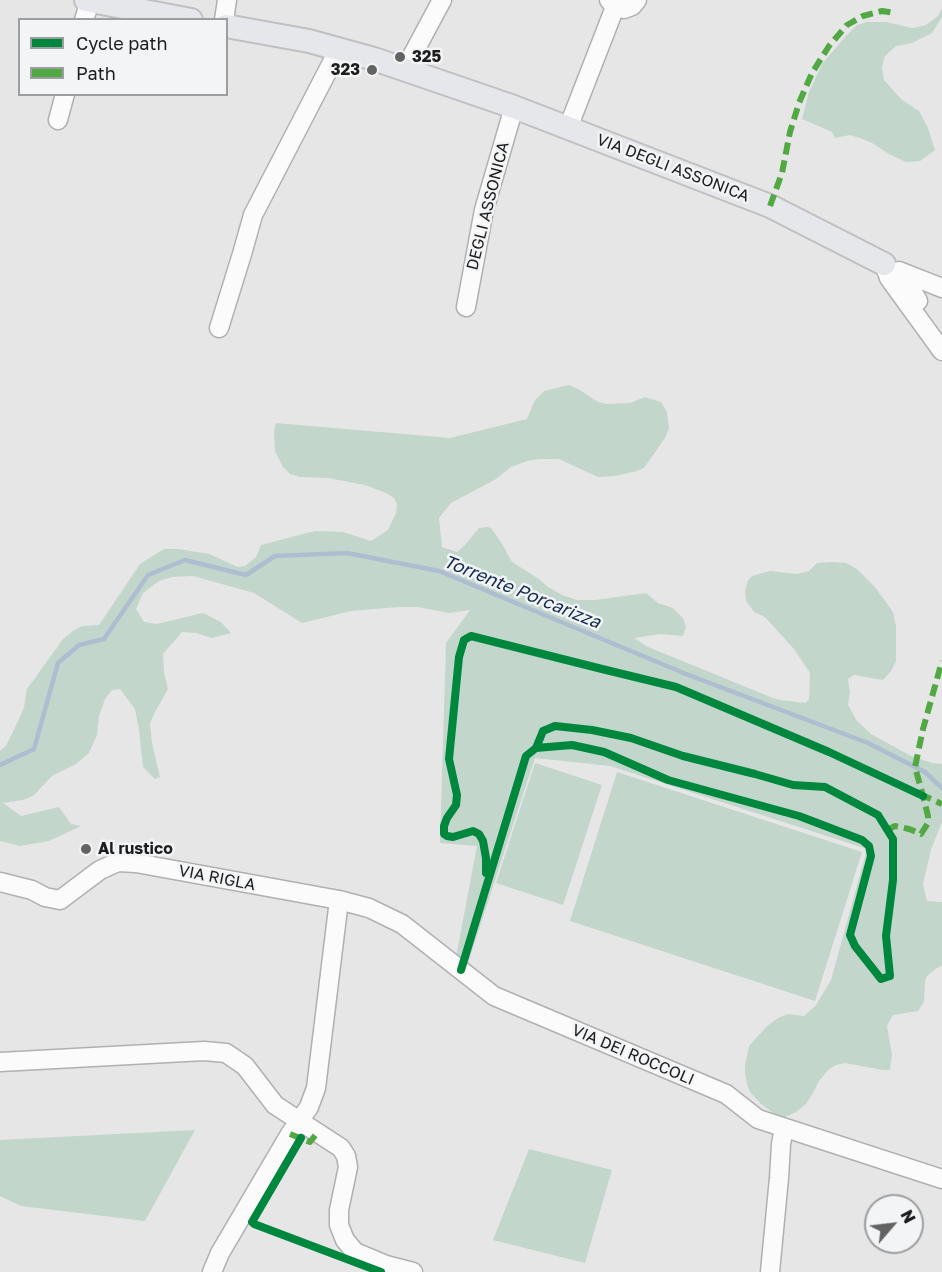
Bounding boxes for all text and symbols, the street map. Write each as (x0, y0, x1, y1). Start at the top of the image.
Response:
legend (18, 18, 228, 96)
text: Cycle path (76, 32, 168, 54)
place label: 325 (412, 47, 441, 67)
marker: 325 (393, 50, 407, 64)
place label: 323 (331, 60, 360, 80)
text: Path (76, 62, 116, 84)
marker: 323 (365, 63, 379, 77)
street label: VIA DEGLI ASSONICA (594, 130, 752, 206)
street label: DEGLI ASSONICA (463, 140, 513, 272)
water label: Torrente Porcarizza (440, 551, 604, 633)
place label: Al rustico (98, 839, 173, 859)
marker: Al rustico (79, 842, 93, 856)
street label: VIA RIGLA (177, 861, 257, 895)
street label: VIA DEI ROCCOLI (569, 1021, 697, 1089)
north arrow (864, 1194, 924, 1254)
text: N (896, 1206, 920, 1227)

